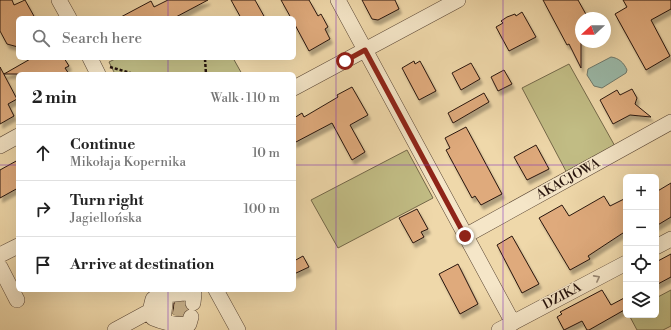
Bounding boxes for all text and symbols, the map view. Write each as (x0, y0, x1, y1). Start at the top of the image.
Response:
north arrow (575, 12, 611, 48)
search box (16, 16, 296, 60)
icon: search (30, 27, 52, 49)
text: Search here (62, 29, 142, 48)
route start (336, 52, 354, 70)
text: 2 min (32, 87, 77, 109)
text: Walk · 110 m (210, 90, 280, 106)
text: Continue (70, 135, 135, 154)
icon: ahead (32, 142, 54, 164)
text: 10 m (252, 145, 280, 161)
text: Mikołaja Kopernika (70, 154, 186, 170)
street label: AKACJOWA (532, 154, 604, 204)
map controls (623, 174, 659, 318)
button: + (623, 174, 659, 210)
text: Turn right (70, 191, 144, 210)
icon: right (32, 198, 54, 220)
text: 100 m (244, 201, 280, 217)
text: Jagiellońska (70, 210, 142, 226)
button: − (623, 210, 659, 246)
route end (456, 227, 474, 245)
button: locate (623, 246, 659, 282)
icon: arrive (32, 254, 54, 276)
text: Arrive at destination (70, 255, 214, 274)
one-way arrow (592, 275, 600, 283)
street label: DZIKA (540, 279, 585, 313)
button: layers (623, 282, 659, 318)

